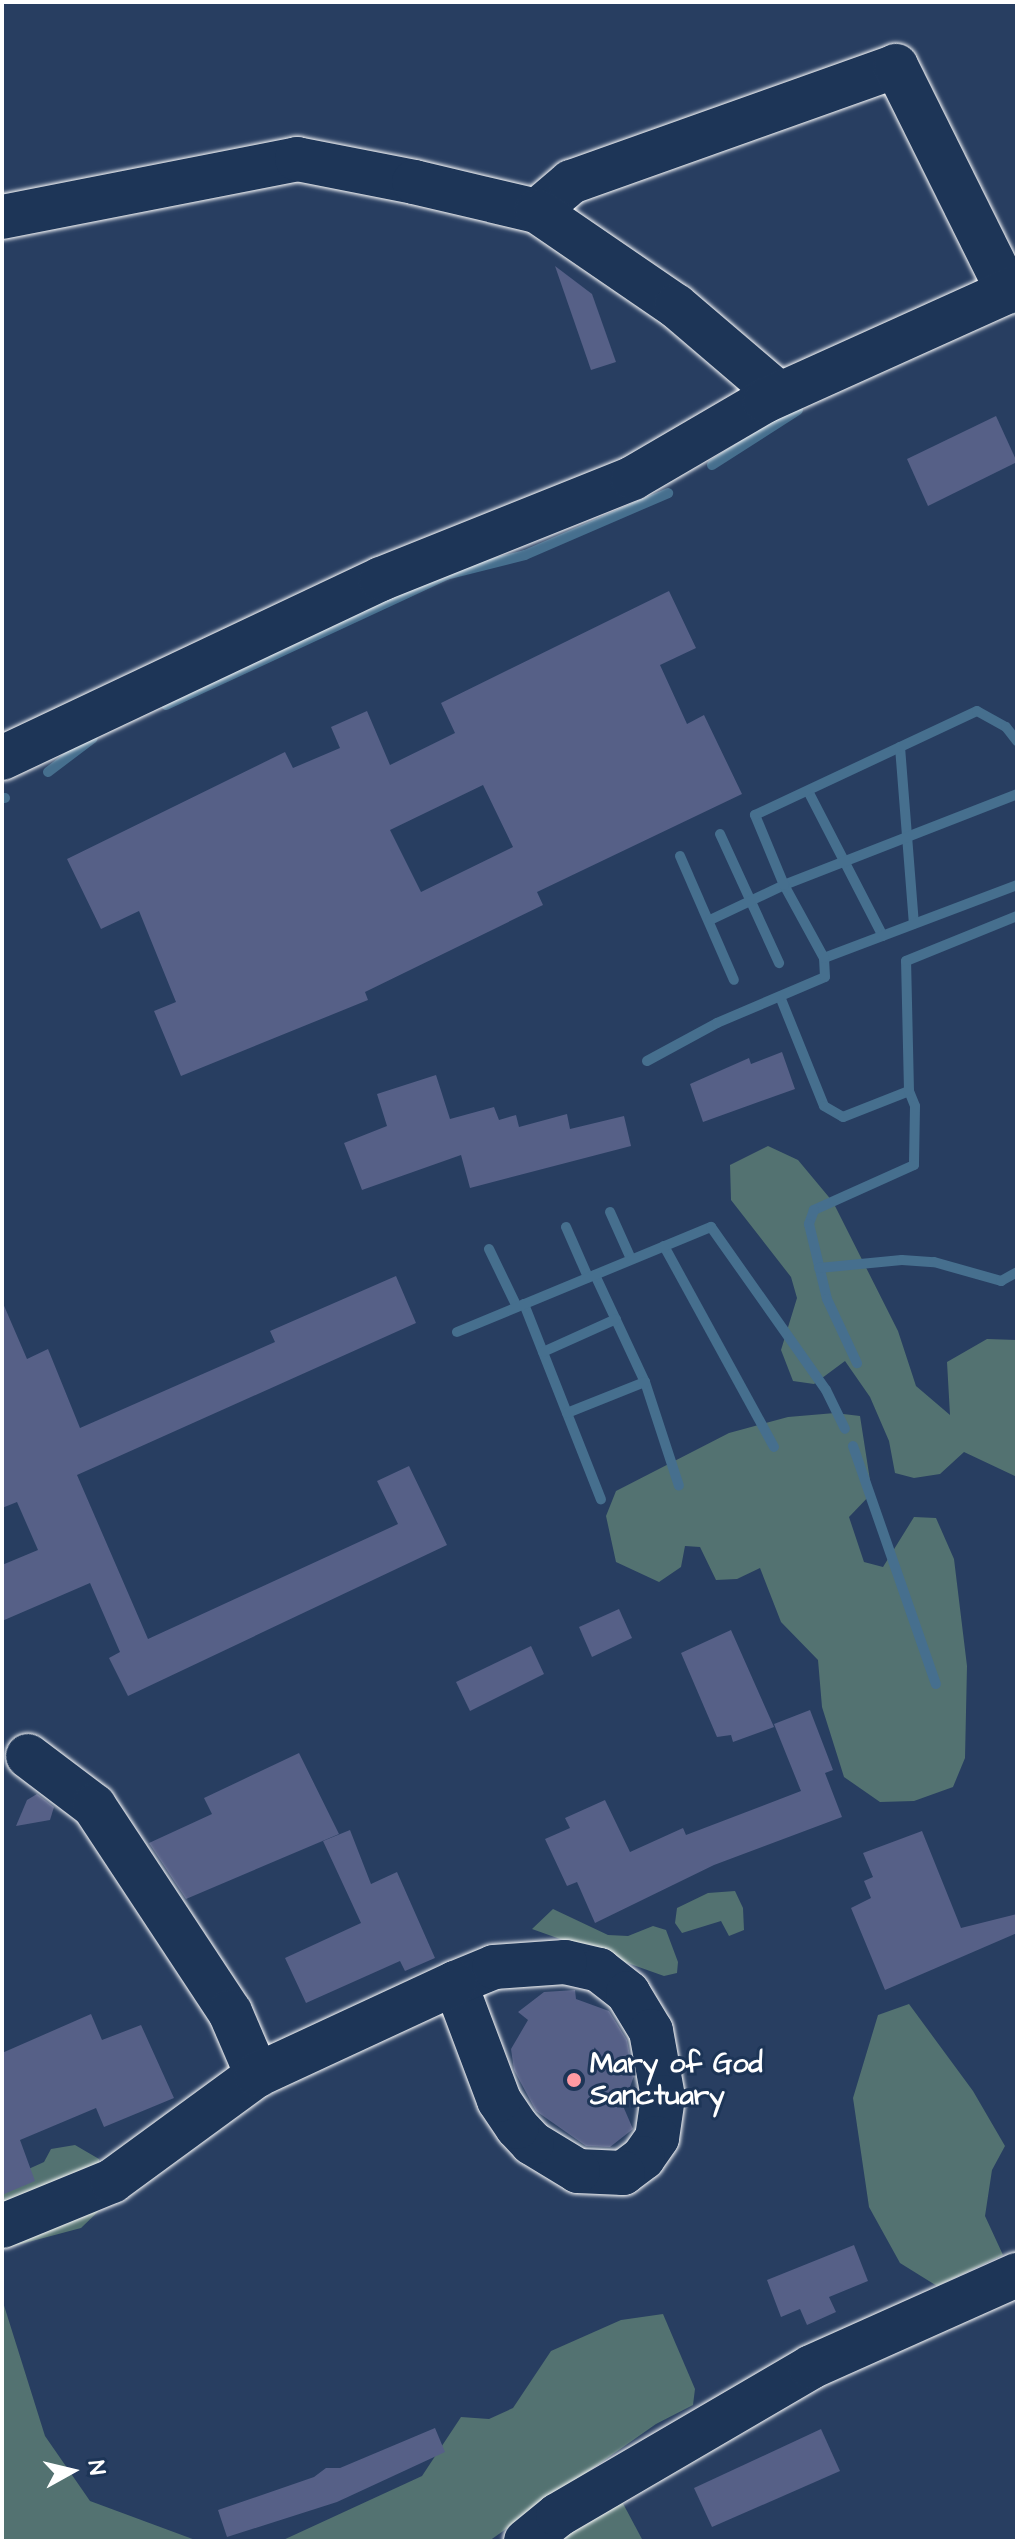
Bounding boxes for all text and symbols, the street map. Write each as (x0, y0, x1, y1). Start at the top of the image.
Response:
place label: Mary of God Sanctuary (590, 2047, 763, 2113)
marker: Mary of God Sanctuary (565, 2071, 583, 2089)
north arrow (32, 2431, 112, 2511)
text: N (80, 2459, 113, 2477)

